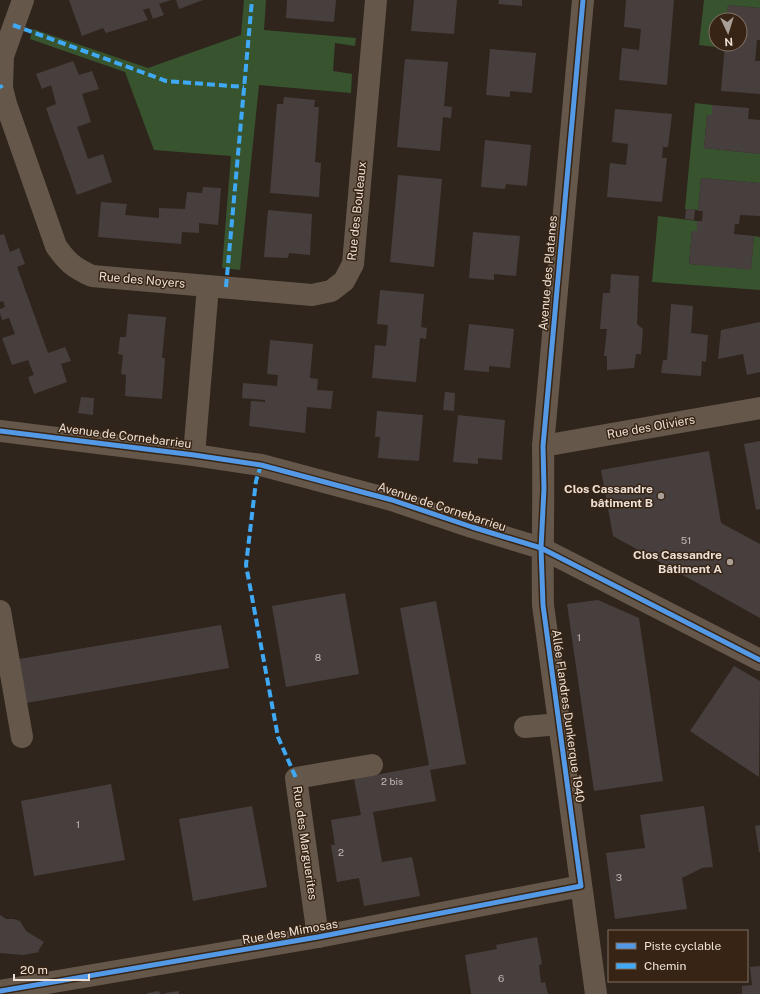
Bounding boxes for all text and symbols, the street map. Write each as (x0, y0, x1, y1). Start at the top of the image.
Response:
north arrow (708, 12, 748, 52)
text: N (724, 36, 733, 48)
street label: Rue des Bouleaux (345, 160, 369, 261)
street label: Avenue des Platanes (536, 215, 560, 331)
street label: Rue des Noyers (98, 269, 186, 291)
street label: Rue des Oliviers (606, 412, 696, 442)
street label: Avenue de Cornebarrieu (58, 421, 192, 451)
street label: Avenue de Cornebarrieu (376, 480, 508, 534)
place label: Clos Cassandre bâtiment B (564, 482, 653, 510)
marker: Clos Cassandre bâtiment B (656, 491, 666, 501)
house number: 51 (681, 534, 691, 546)
place label: Clos Cassandre Bâtiment A (633, 548, 722, 576)
marker: Clos Cassandre Bâtiment A (725, 557, 735, 567)
street label: Allée Flandres Dunkerque 1940 (549, 629, 587, 803)
house number: 1 (577, 631, 581, 643)
house number: 8 (315, 651, 321, 663)
house number: 2 bis (381, 775, 403, 787)
street label: Rue des Marguerites (290, 785, 320, 901)
house number: 1 (76, 818, 80, 830)
house number: 2 (338, 846, 344, 858)
house number: 3 (616, 871, 622, 883)
street label: Rue des Mimosas (241, 917, 339, 947)
legend (608, 930, 748, 982)
text: Piste cyclable (644, 939, 721, 953)
scale bar (14, 956, 89, 982)
text: Chemin (644, 959, 686, 973)
text: 20 m (20, 963, 48, 977)
house number: 6 (498, 972, 504, 984)

